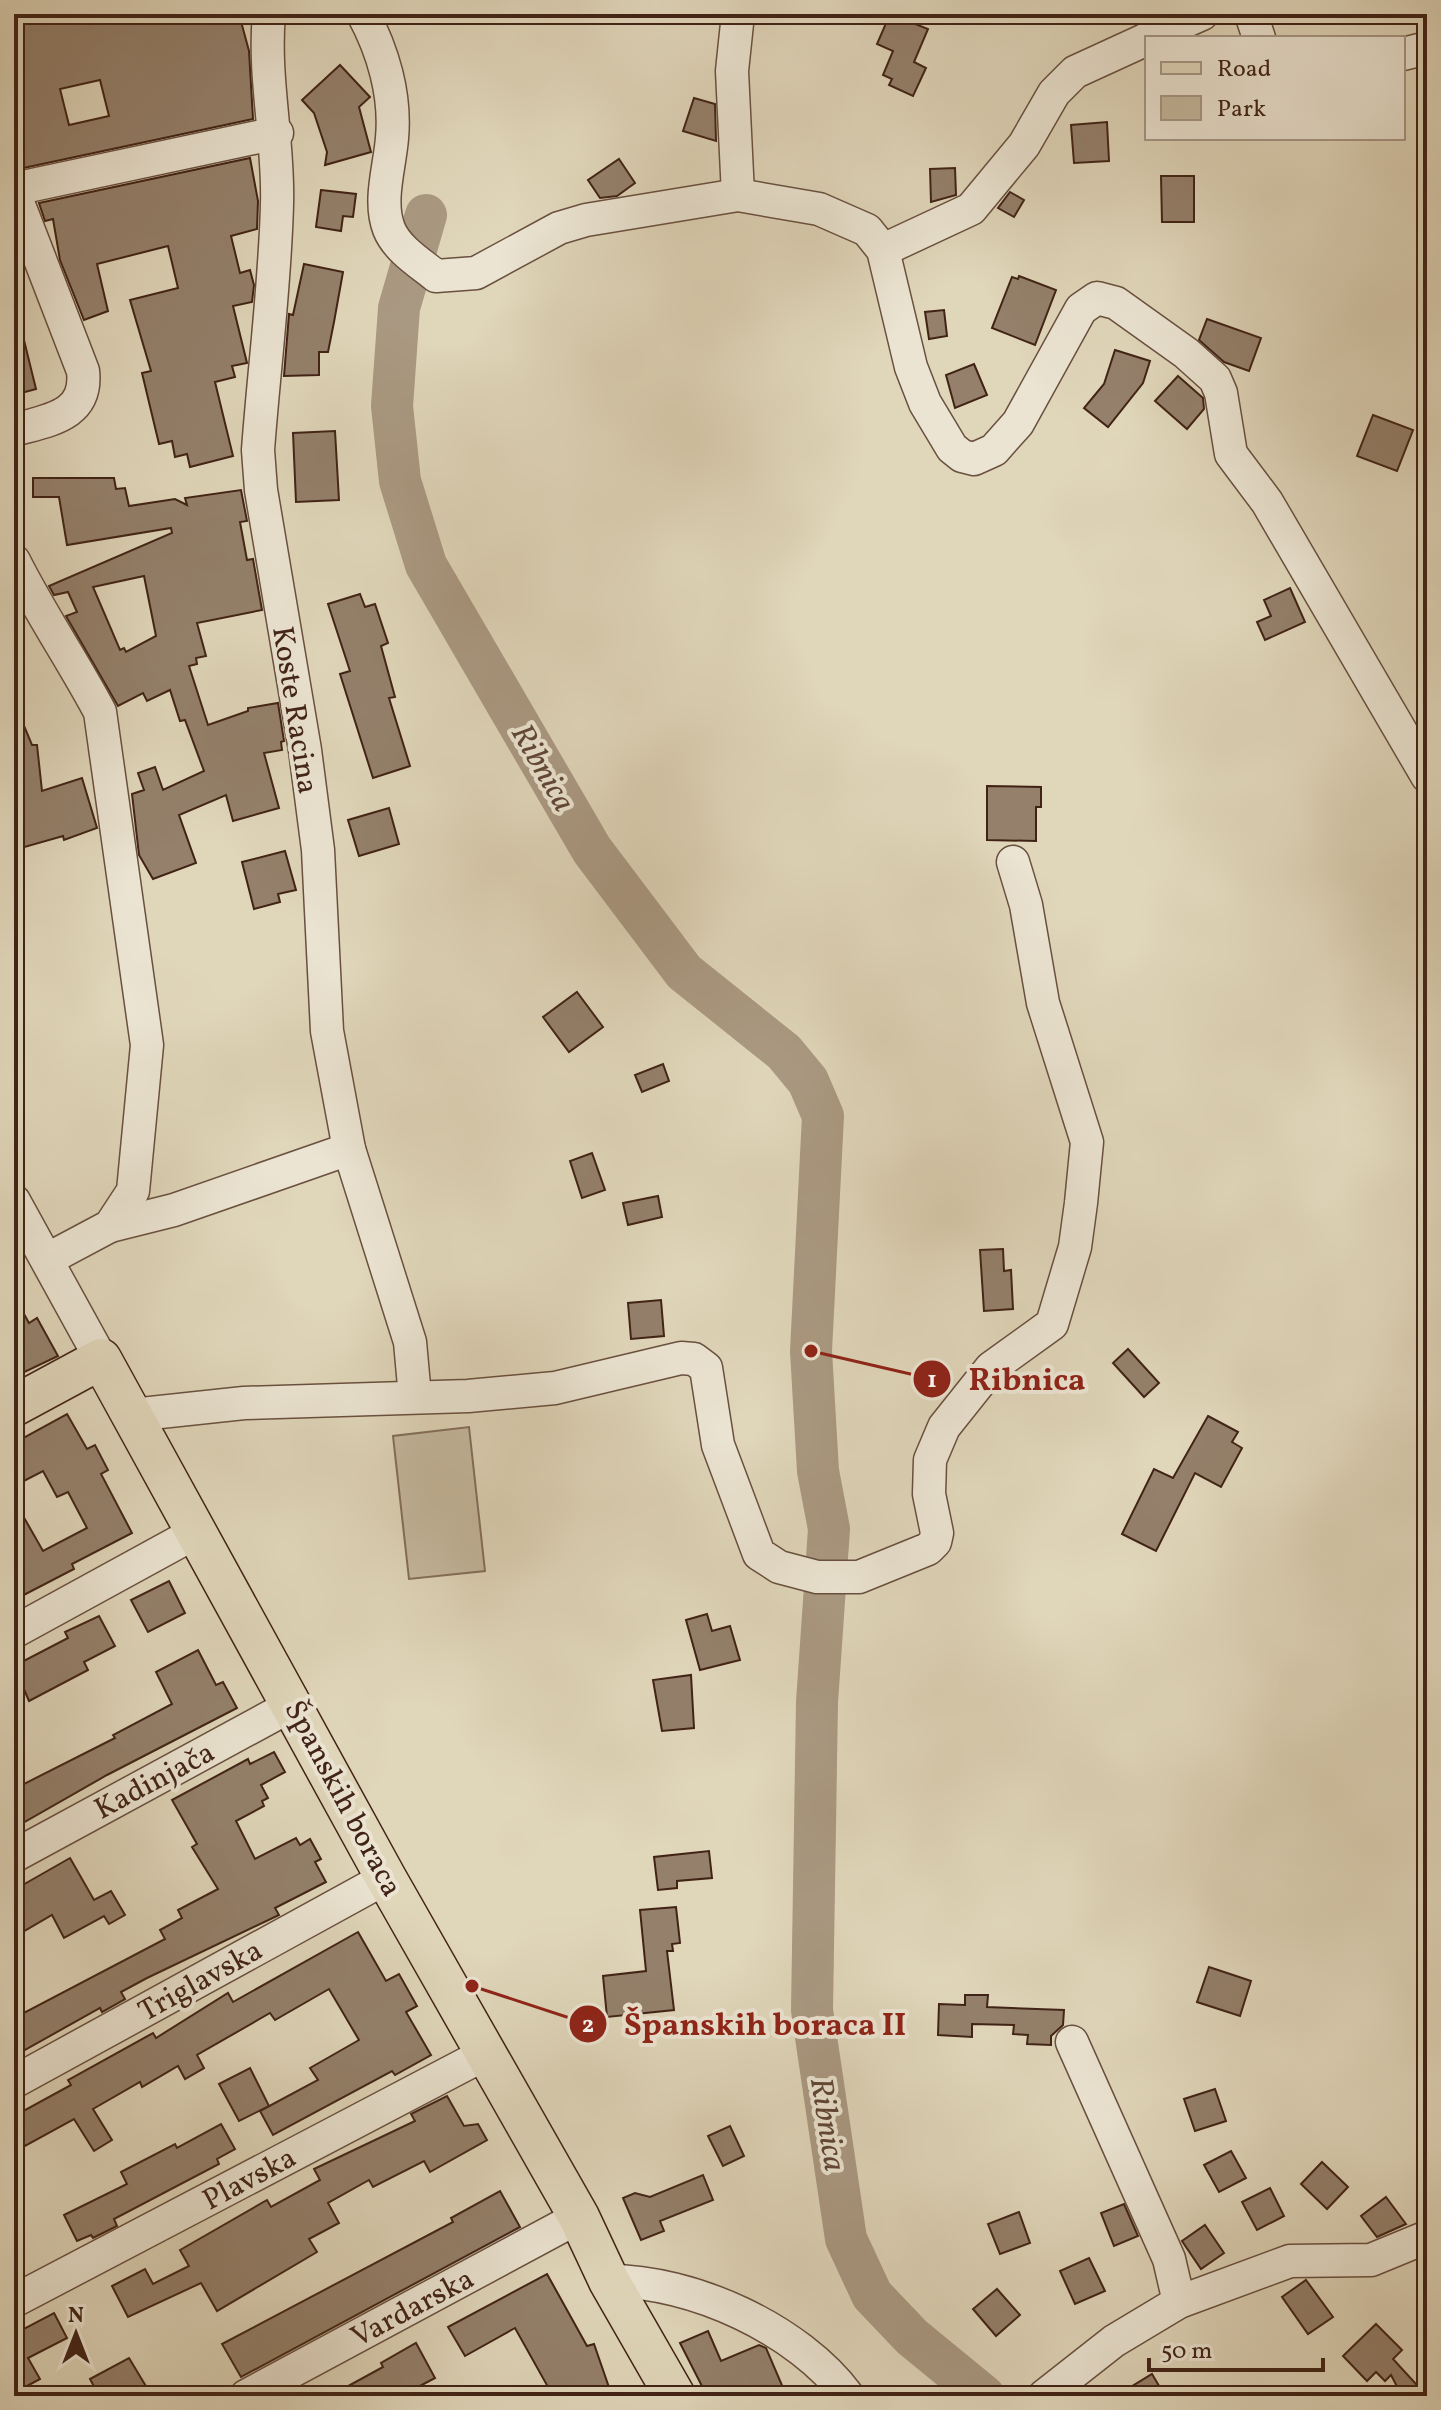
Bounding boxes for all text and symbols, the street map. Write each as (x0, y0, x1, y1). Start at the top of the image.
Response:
legend (1145, 36, 1405, 140)
text: Road (1217, 53, 1271, 87)
text: Park (1217, 93, 1266, 127)
street label: Koste Racina (260, 623, 328, 797)
water label: Ribnica (499, 716, 584, 821)
callout: Ribnica (912, 1351, 1101, 1407)
text: Ribnica (968, 1360, 1086, 1404)
text: 1 (927, 1364, 937, 1398)
street label: Španskih boraca (273, 1693, 412, 1905)
street label: Kadinjača (87, 1732, 223, 1831)
street label: Triglavska (131, 1930, 271, 2033)
callout: Španskih boraca II (568, 1996, 922, 2052)
text: Španskih boraca II (624, 2005, 906, 2049)
text: 2 (582, 2009, 594, 2043)
water label: Ribnica (797, 2074, 855, 2175)
street label: Plavska (196, 2138, 304, 2222)
street label: Vardarska (344, 2259, 482, 2359)
north arrow (36, 2294, 116, 2374)
text: N (68, 2301, 84, 2332)
scale bar (1149, 2322, 1323, 2372)
text: 50 m (1161, 2335, 1213, 2369)

